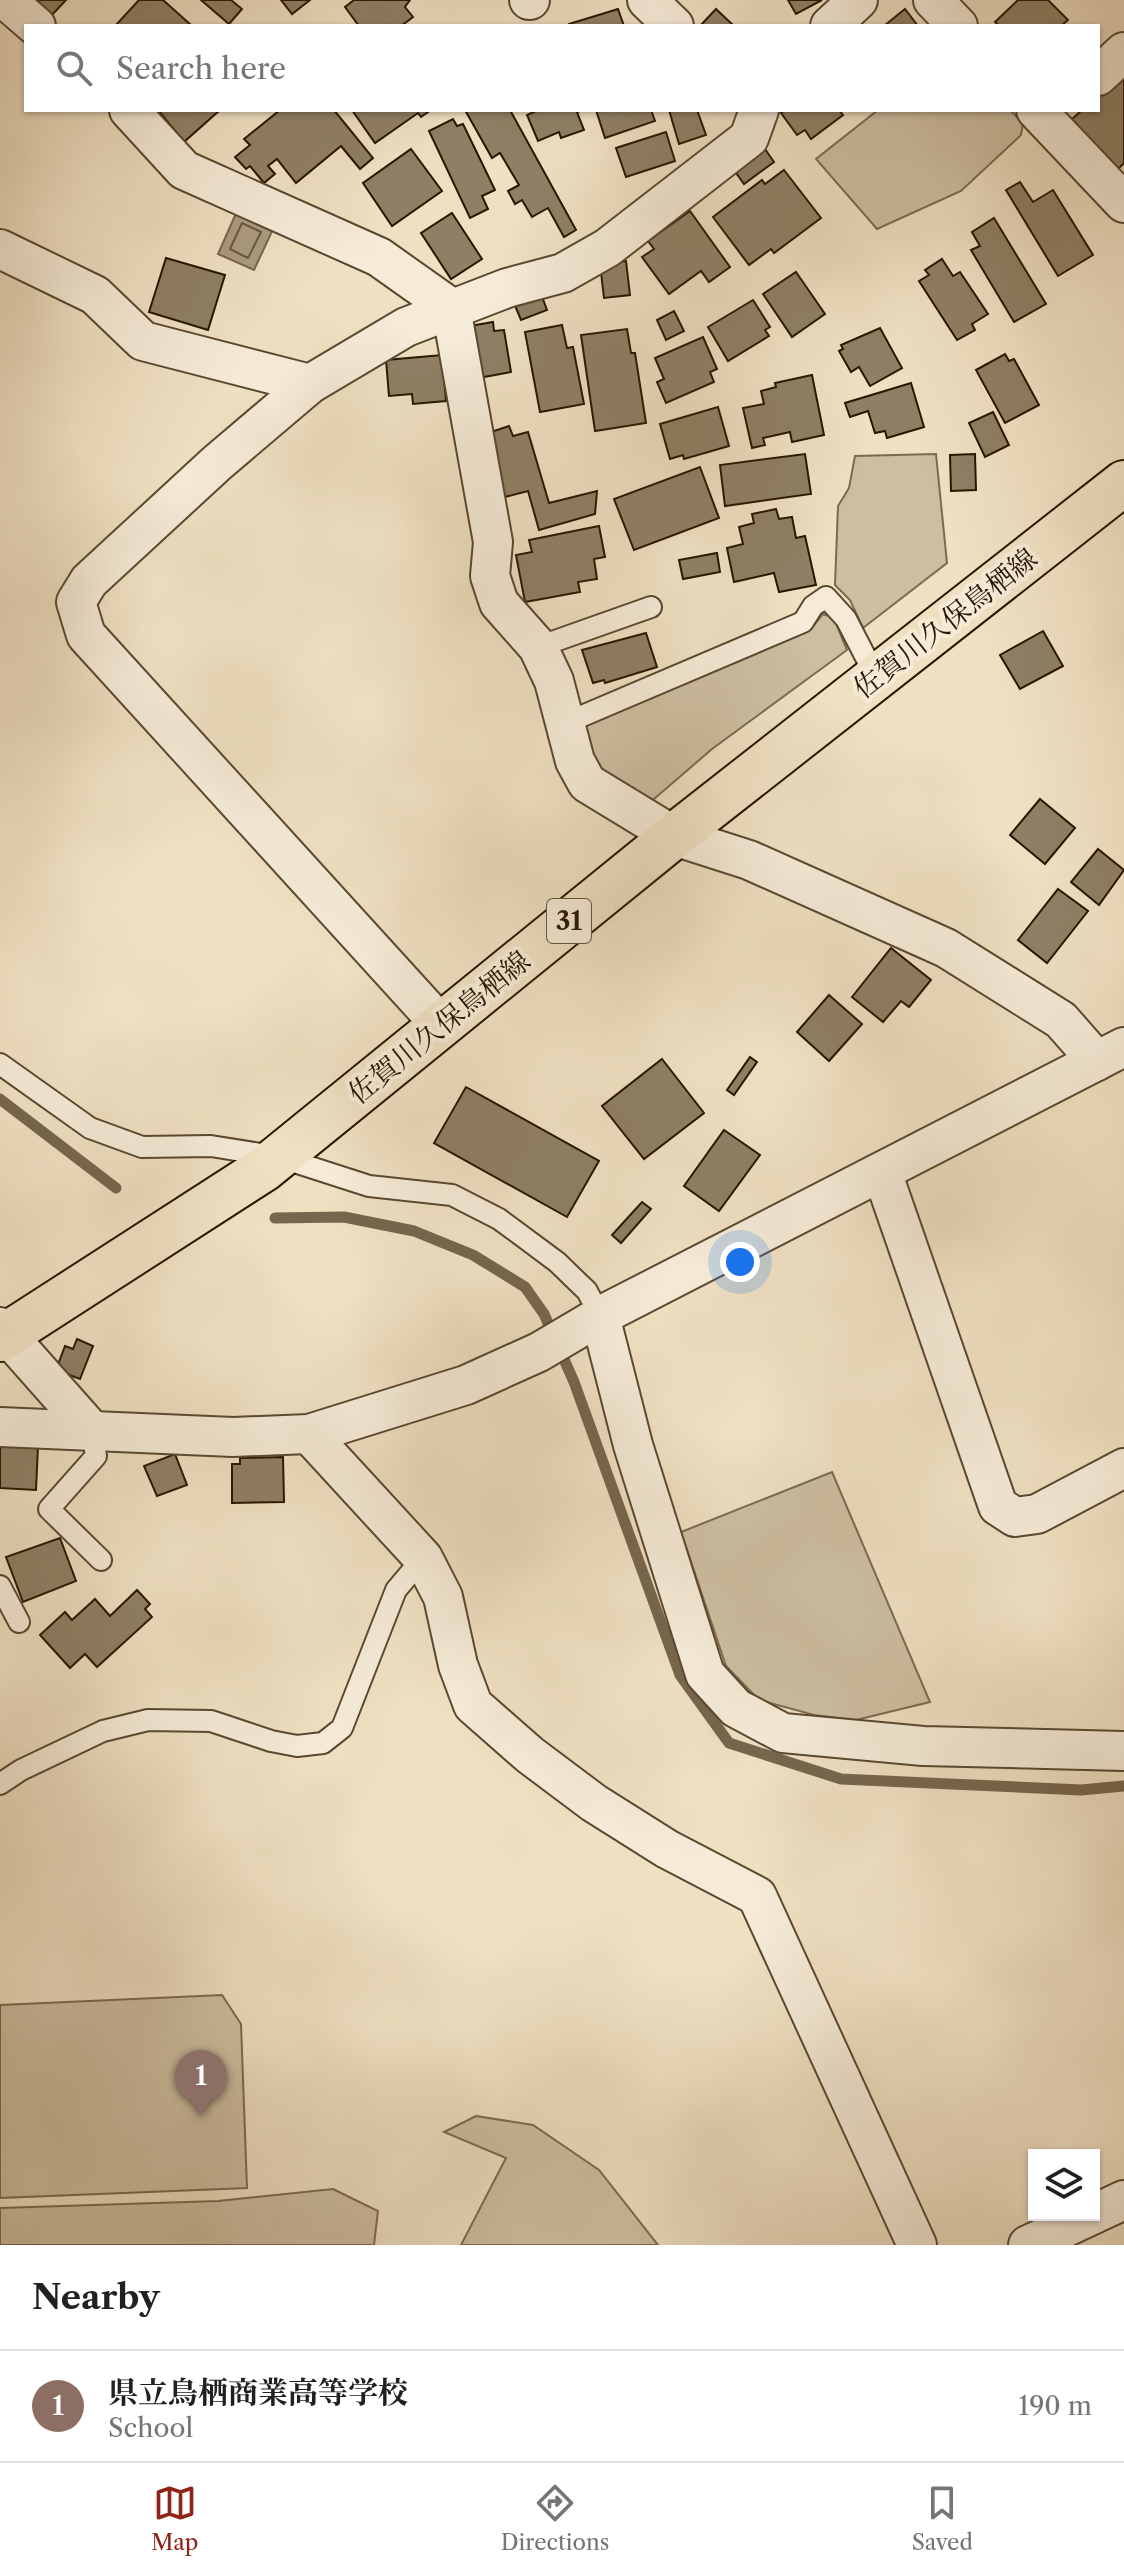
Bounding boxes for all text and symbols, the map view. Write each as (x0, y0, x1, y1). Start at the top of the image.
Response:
search box (24, 24, 1100, 112)
icon: search (52, 46, 96, 90)
text: Search here (116, 50, 286, 87)
street label: 佐賀川久保鳥栖線 (846, 541, 1044, 705)
road number: 31 (547, 899, 591, 943)
street label: 佐賀川久保鳥栖線 (341, 943, 537, 1111)
your location (720, 1242, 760, 1282)
pin: 1 (175, 2050, 227, 2116)
map controls (1028, 2149, 1100, 2221)
button: layers (1028, 2149, 1100, 2221)
text: Nearby (32, 2276, 160, 2318)
text: 県立鳥栖商業高等学校 (108, 2374, 408, 2411)
text: 1 (52, 2390, 64, 2422)
text: 190 m (1018, 2390, 1092, 2422)
text: School (108, 2412, 193, 2444)
tab: Map (151, 2481, 198, 2556)
tab: Directions (501, 2481, 609, 2556)
tab: Saved (912, 2481, 973, 2556)

